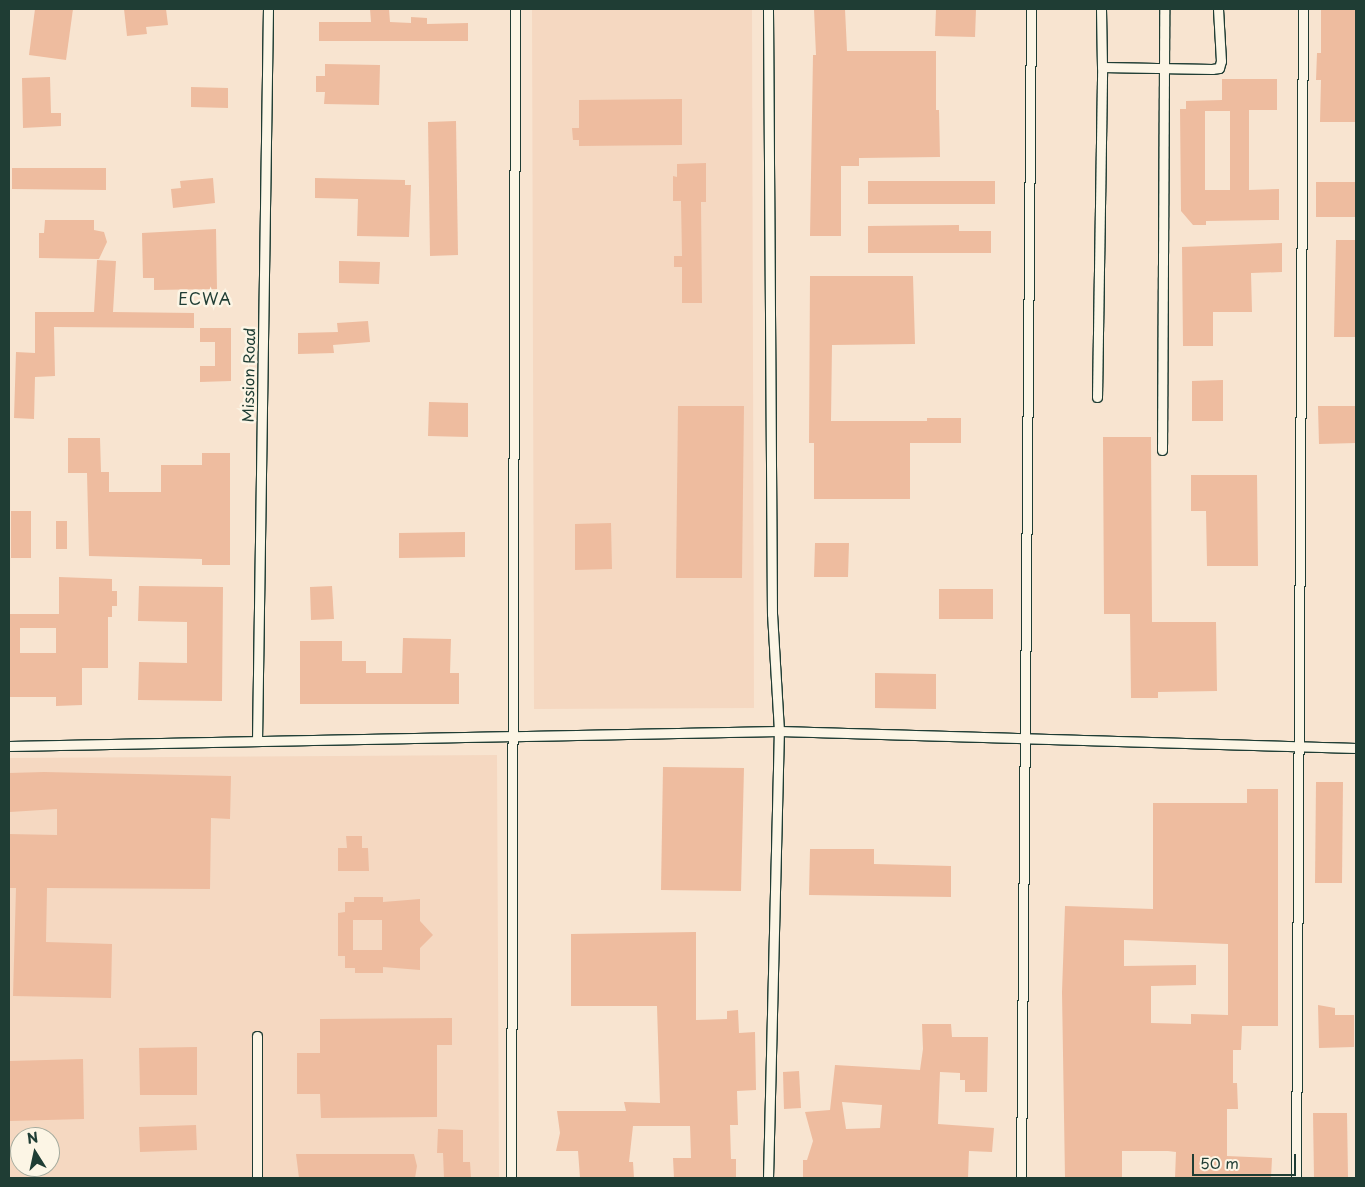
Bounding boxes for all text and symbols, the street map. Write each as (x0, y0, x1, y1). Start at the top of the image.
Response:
district label: ECWA (177, 288, 233, 308)
street label: Mission Road (238, 327, 258, 423)
text: N (25, 1126, 40, 1149)
north arrow (10, 1127, 60, 1177)
scale bar (1195, 1144, 1299, 1176)
text: 50 m (1200, 1151, 1239, 1174)

